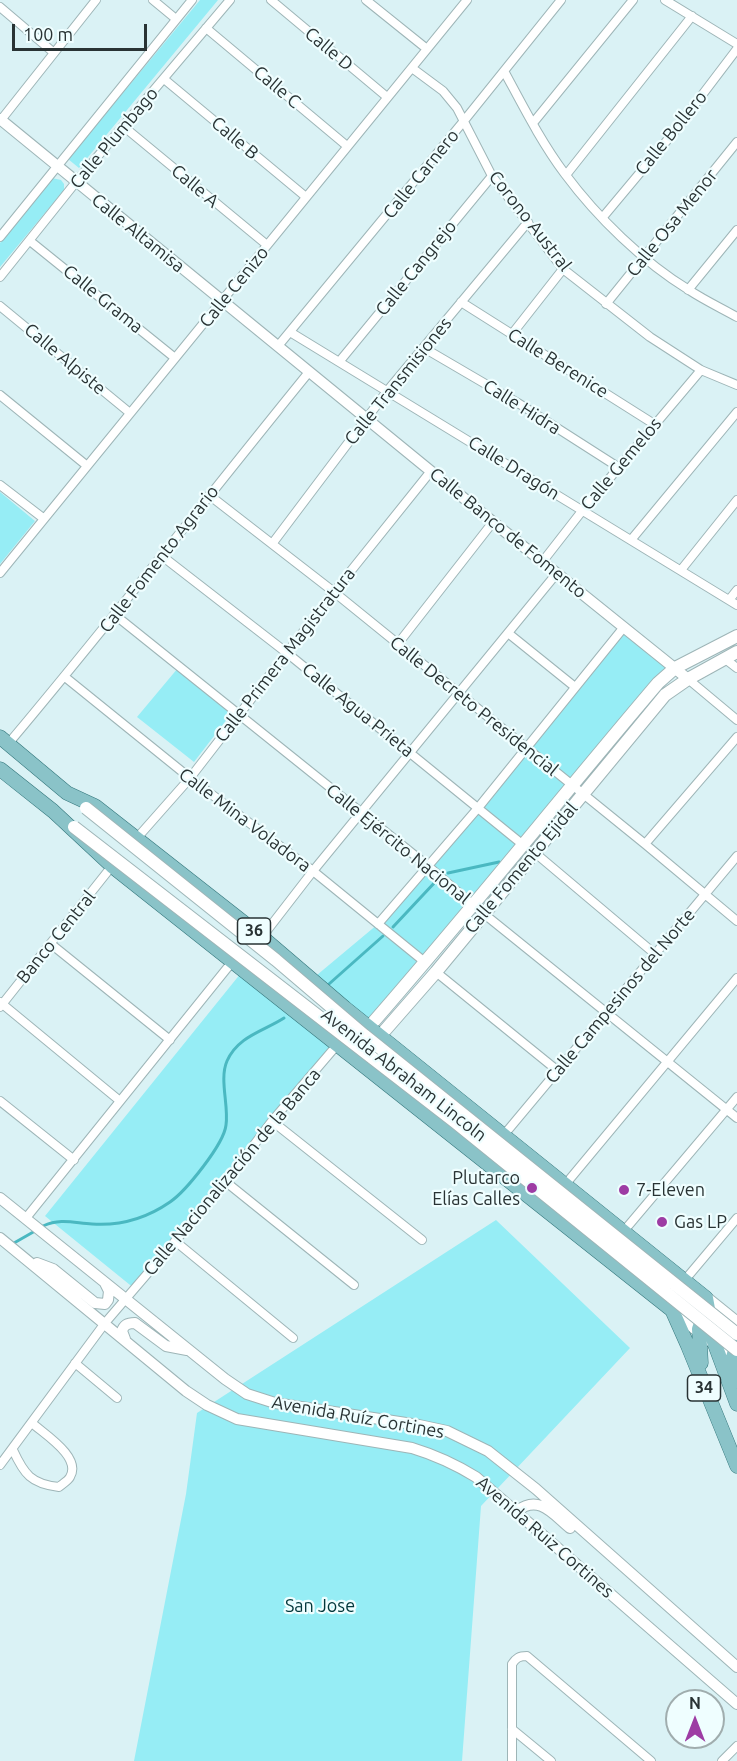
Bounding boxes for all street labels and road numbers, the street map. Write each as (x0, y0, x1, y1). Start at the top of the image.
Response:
street label: Calle D (300, 23, 358, 75)
street label: Calle C (249, 61, 305, 113)
street label: Calle Plumbago (65, 83, 163, 193)
street label: Calle Bollero (630, 86, 712, 180)
street label: Calle B (207, 112, 263, 164)
street label: Calle Carnero (378, 125, 464, 223)
street label: Calle A (167, 160, 223, 212)
street label: Calle Osa Menor (622, 165, 722, 281)
street label: Corono Austral (484, 167, 576, 275)
street label: Calle Altamisa (87, 189, 189, 277)
street label: Calle Cangrejo (371, 216, 461, 320)
street label: Calle Cenizo (195, 242, 273, 332)
street label: Calle Grama (59, 260, 147, 338)
street label: Calle Transmisiones (340, 313, 456, 449)
street label: Calle Alpiste (20, 319, 110, 399)
street label: Calle Berenice (504, 323, 612, 403)
street label: Calle Hidra (479, 375, 565, 439)
street label: Calle Gemelos (576, 413, 666, 515)
street label: Calle Dragón (464, 431, 564, 505)
street label: Calle Banco de Fomento (425, 463, 591, 603)
street label: Calle Fomento Agrario (95, 481, 223, 637)
street label: Calle Primera Magistratura (210, 563, 360, 747)
street label: Calle Decreto Presidencial (385, 631, 563, 781)
street label: Calle Agua Prieta (298, 658, 418, 762)
street label: Calle Mina Voladora (175, 763, 315, 877)
street label: Calle Ejército Nacional (322, 779, 474, 909)
street label: Calle Fomento Ejidal (460, 798, 582, 938)
street label: Banco Central (12, 886, 100, 988)
street label: Calle Campesinos del Norte (541, 904, 699, 1088)
road number: 36 (238, 918, 270, 944)
street label: Avenida Abraham Lincoln (317, 1004, 491, 1146)
street label: Calle Nacionalización de la Banca (139, 1064, 325, 1280)
road number: 34 (688, 1375, 720, 1401)
street label: Avenida Ruíz Cortines (270, 1391, 446, 1443)
street label: Avenida Ruiz Cortines (472, 1472, 618, 1602)

